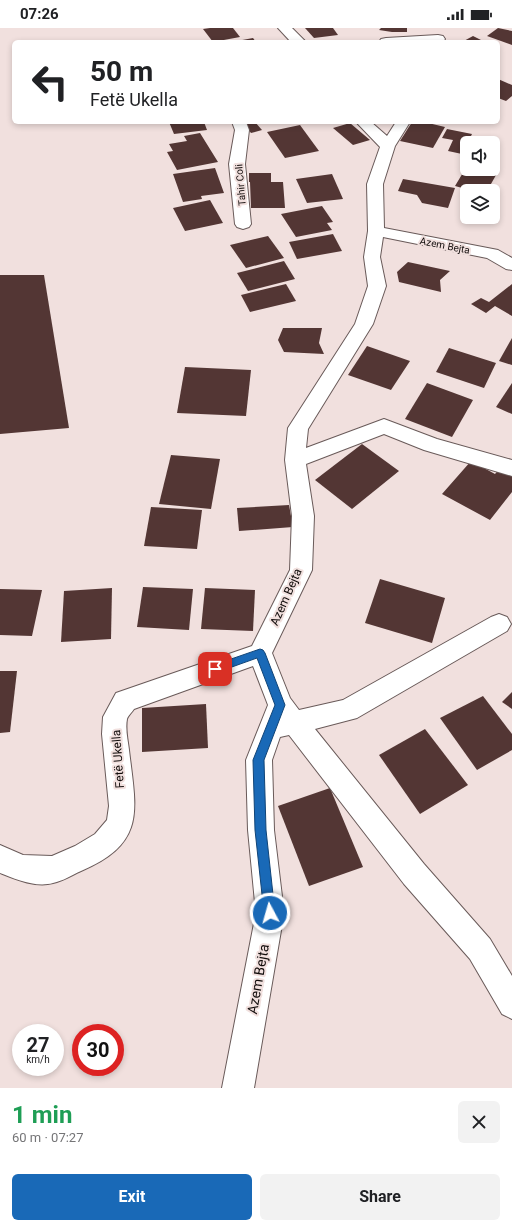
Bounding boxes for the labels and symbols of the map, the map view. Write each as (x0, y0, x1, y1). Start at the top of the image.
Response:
street label: Tahir Coli (233, 164, 248, 206)
street label: Azem Bejta (419, 235, 471, 256)
street label: Azem Bejta (267, 566, 305, 628)
pin (198, 652, 232, 686)
street label: Fetë Ukella (109, 729, 127, 789)
position arrow (249, 892, 291, 934)
street label: Azem Bejta (244, 943, 272, 1015)
speed limit sign: 30 (72, 1024, 124, 1076)

